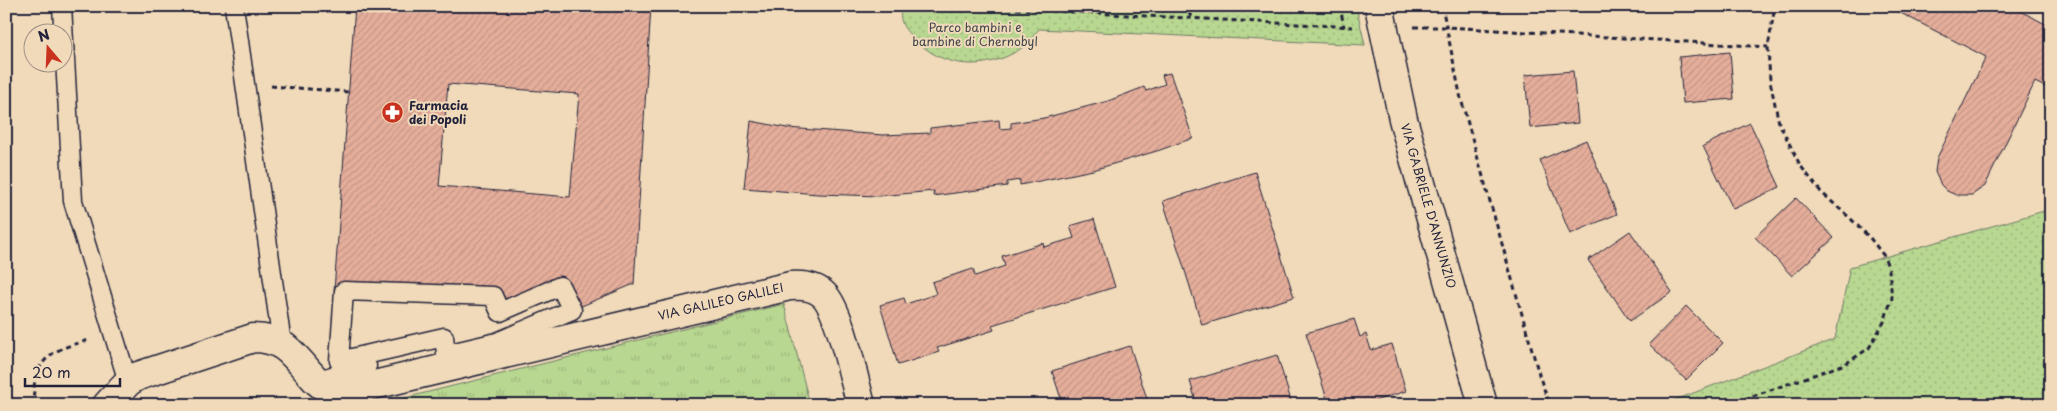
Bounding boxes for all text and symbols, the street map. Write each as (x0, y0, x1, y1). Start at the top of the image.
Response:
park label: Parco bambini e bambine di Chernobyl (912, 18, 1038, 50)
north arrow (22, 22, 72, 72)
text: N (35, 24, 52, 47)
place label: Farmacia dei Popoli (409, 96, 469, 128)
pharmacy icon: Farmacia dei Popoli (381, 101, 405, 125)
street label: VIA GABRIELE D'ANNUNZIO (1397, 121, 1461, 291)
street label: VIA GALILEO GALILEI (656, 278, 785, 324)
scale bar (25, 356, 120, 388)
text: 20 m (32, 360, 71, 383)

